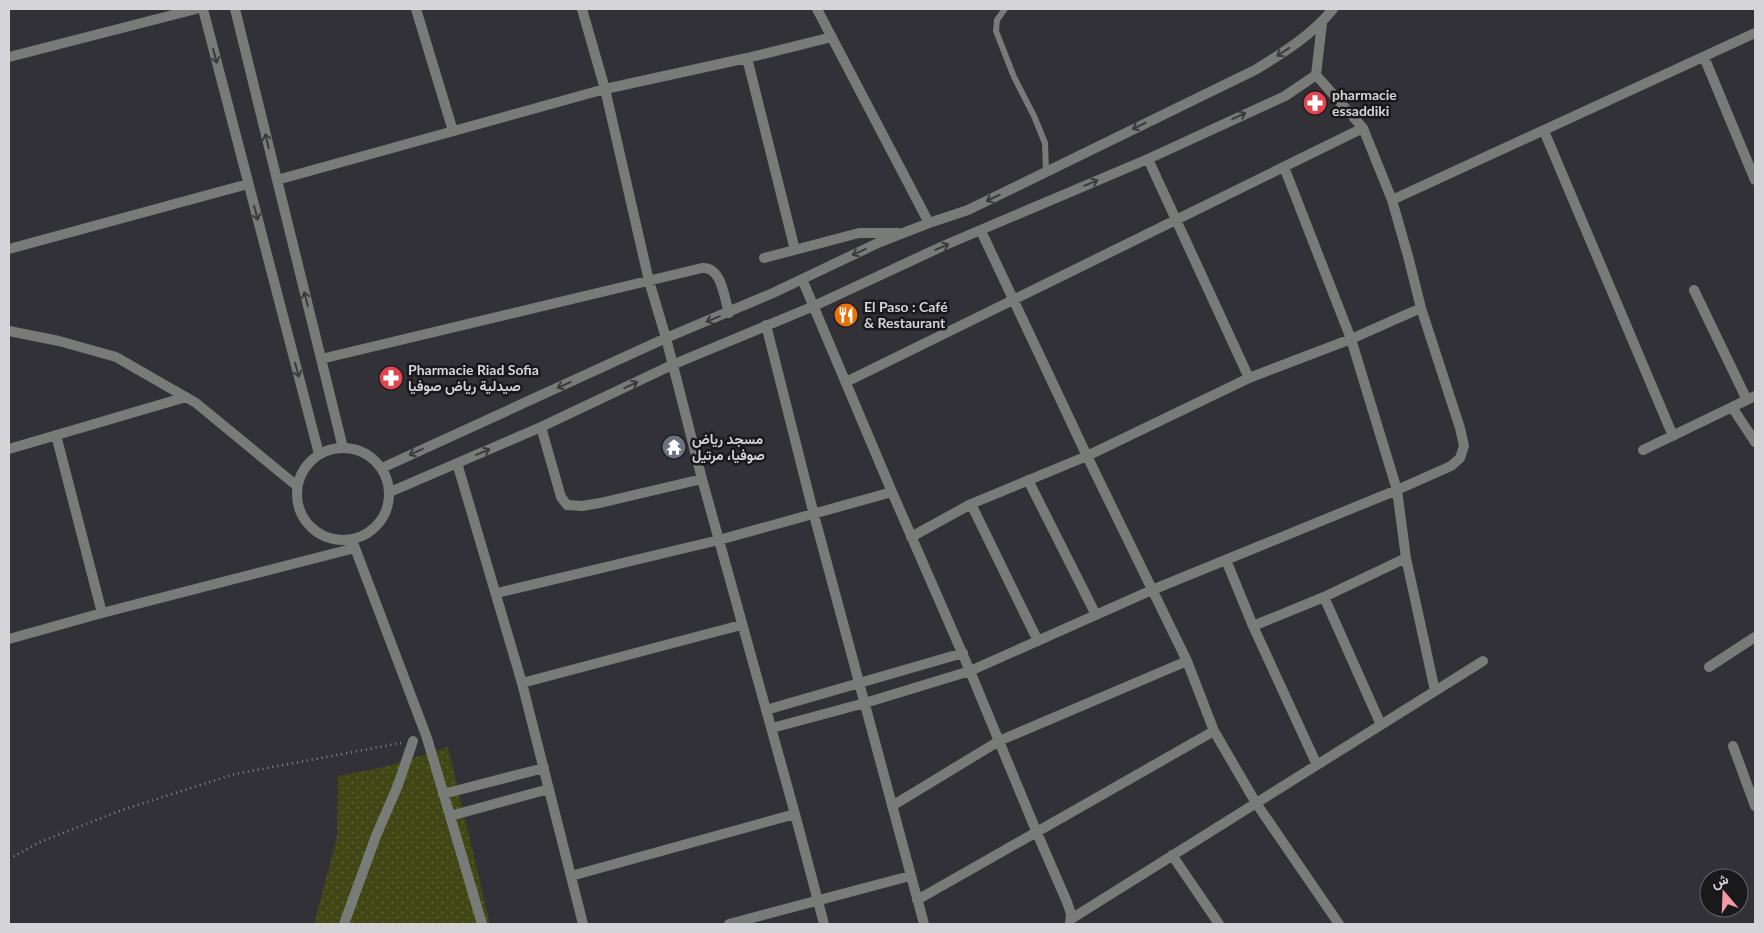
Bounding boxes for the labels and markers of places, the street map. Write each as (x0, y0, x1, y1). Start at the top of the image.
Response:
place label: pharmacie essaddiki (1332, 86, 1397, 119)
pharmacy icon: pharmacie essaddiki (1302, 90, 1328, 116)
place label: El Paso : Café & Restaurant (864, 298, 948, 331)
restaurant icon: El Paso : Café & Restaurant (833, 302, 859, 328)
place label: Pharmacie Riad Sofia صيدلية رياض صوفيا (408, 361, 539, 395)
pharmacy icon: Pharmacie Riad Sofia صيدلية رياض صوفيا (378, 365, 404, 391)
place label: مسجد رياض صوفيا، مرتیل (692, 430, 765, 464)
temple icon: مسجد رياض صوفيا، مرتیل (661, 434, 687, 460)

